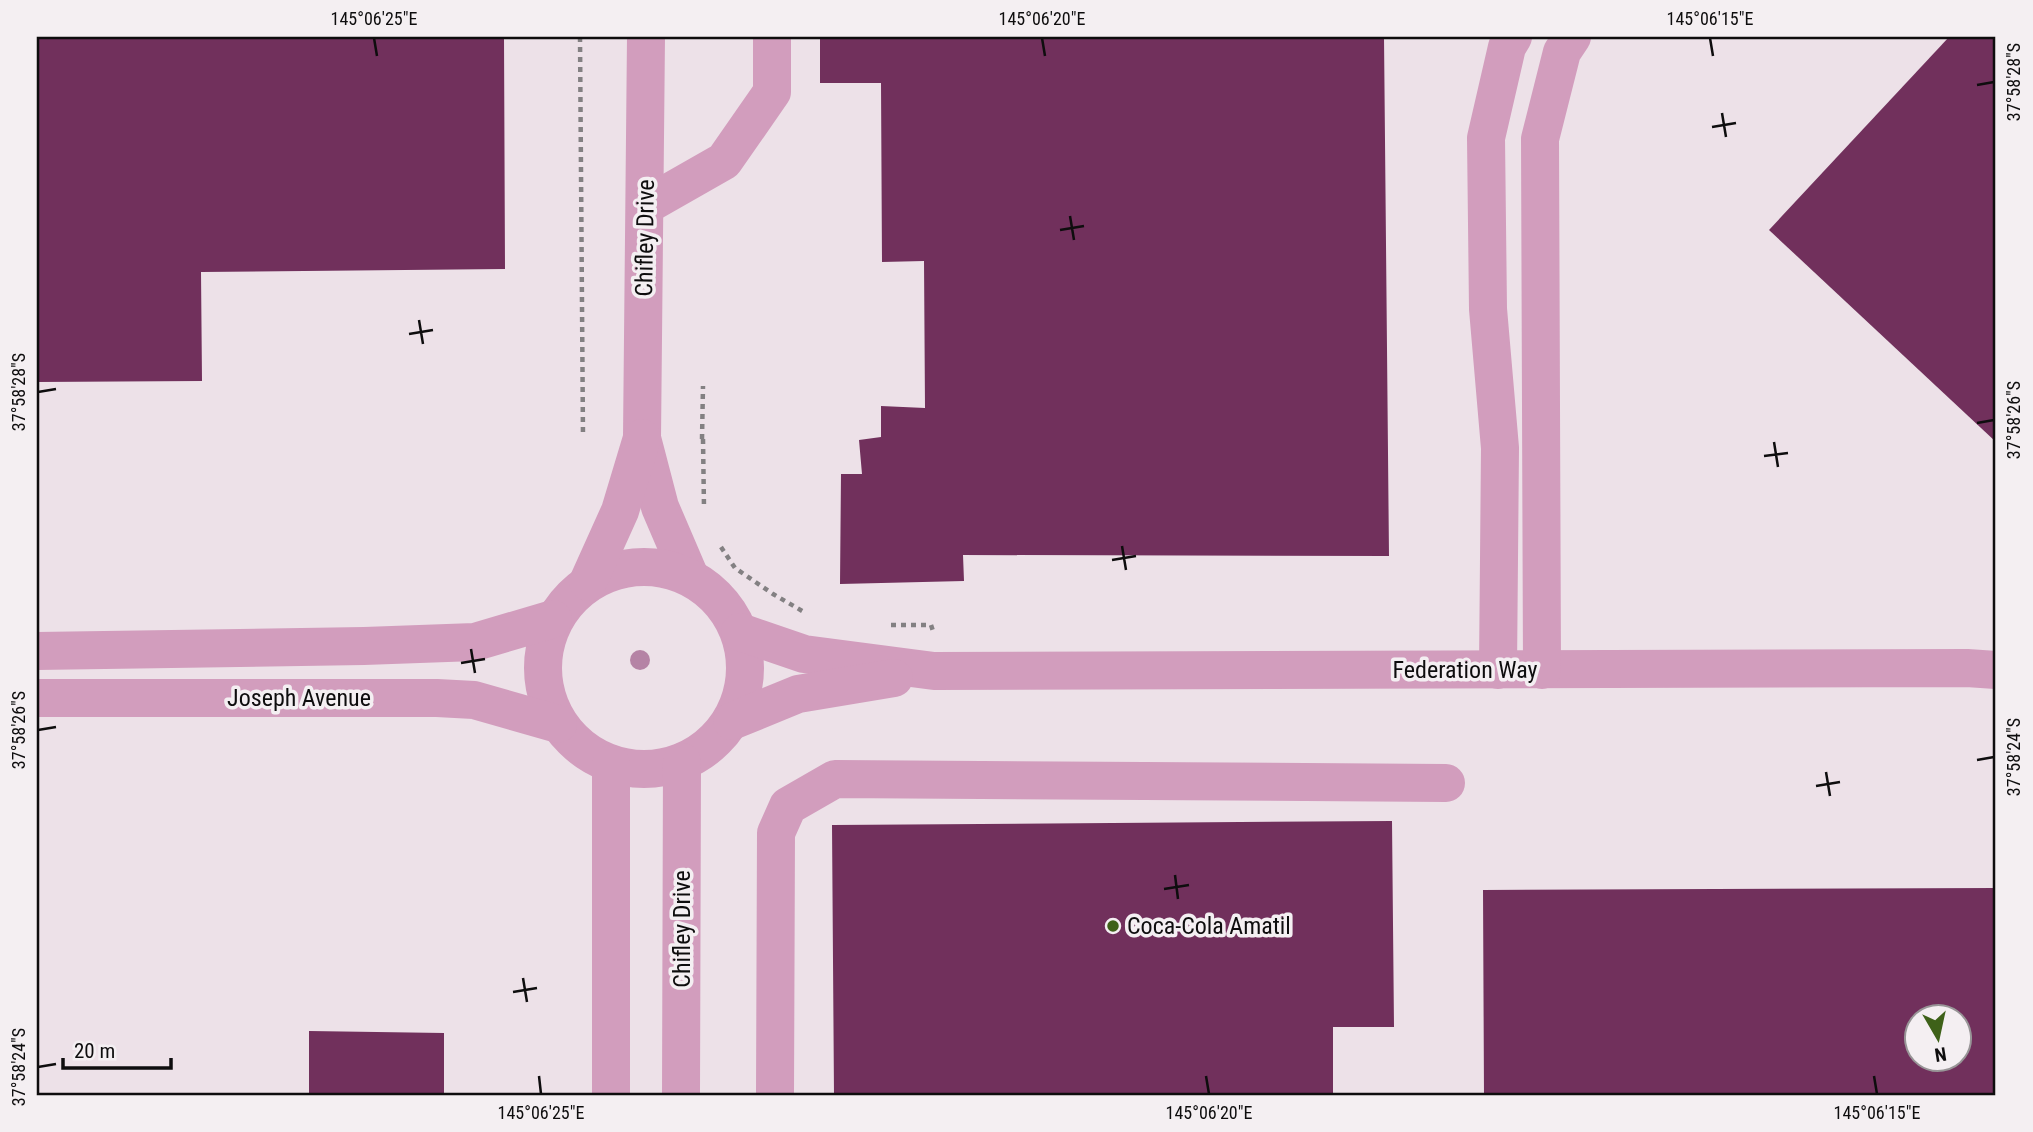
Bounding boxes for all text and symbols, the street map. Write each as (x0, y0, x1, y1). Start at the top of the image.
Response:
text: 145°06'25"E (331, 8, 417, 29)
text: 145°06'20"E (999, 8, 1085, 29)
text: 145°06'15"E (1667, 8, 1753, 29)
text: 37°58'28"S (2003, 43, 2024, 121)
street label: Chifley Drive (630, 179, 660, 297)
text: 37°58'28"S (8, 353, 29, 431)
text: 37°58'26"S (2003, 381, 2024, 459)
street label: Federation Way (1392, 656, 1538, 684)
street label: Joseph Avenue (227, 684, 371, 712)
text: 37°58'26"S (8, 691, 29, 769)
text: 37°58'24"S (2003, 718, 2024, 796)
street label: Chifley Drive (668, 870, 696, 988)
place label: Coca-Cola Amatil (1127, 912, 1291, 940)
marker: Coca-Cola Amatil (1105, 918, 1121, 934)
north arrow (1904, 1002, 1974, 1072)
scale bar (63, 1027, 172, 1071)
text: 37°58'24"S (8, 1028, 29, 1106)
text: 20 m (74, 1039, 115, 1063)
text: N (1933, 1042, 1948, 1067)
text: 145°06'25"E (498, 1102, 584, 1123)
text: 145°06'20"E (1166, 1102, 1252, 1123)
text: 145°06'15"E (1834, 1102, 1920, 1123)

